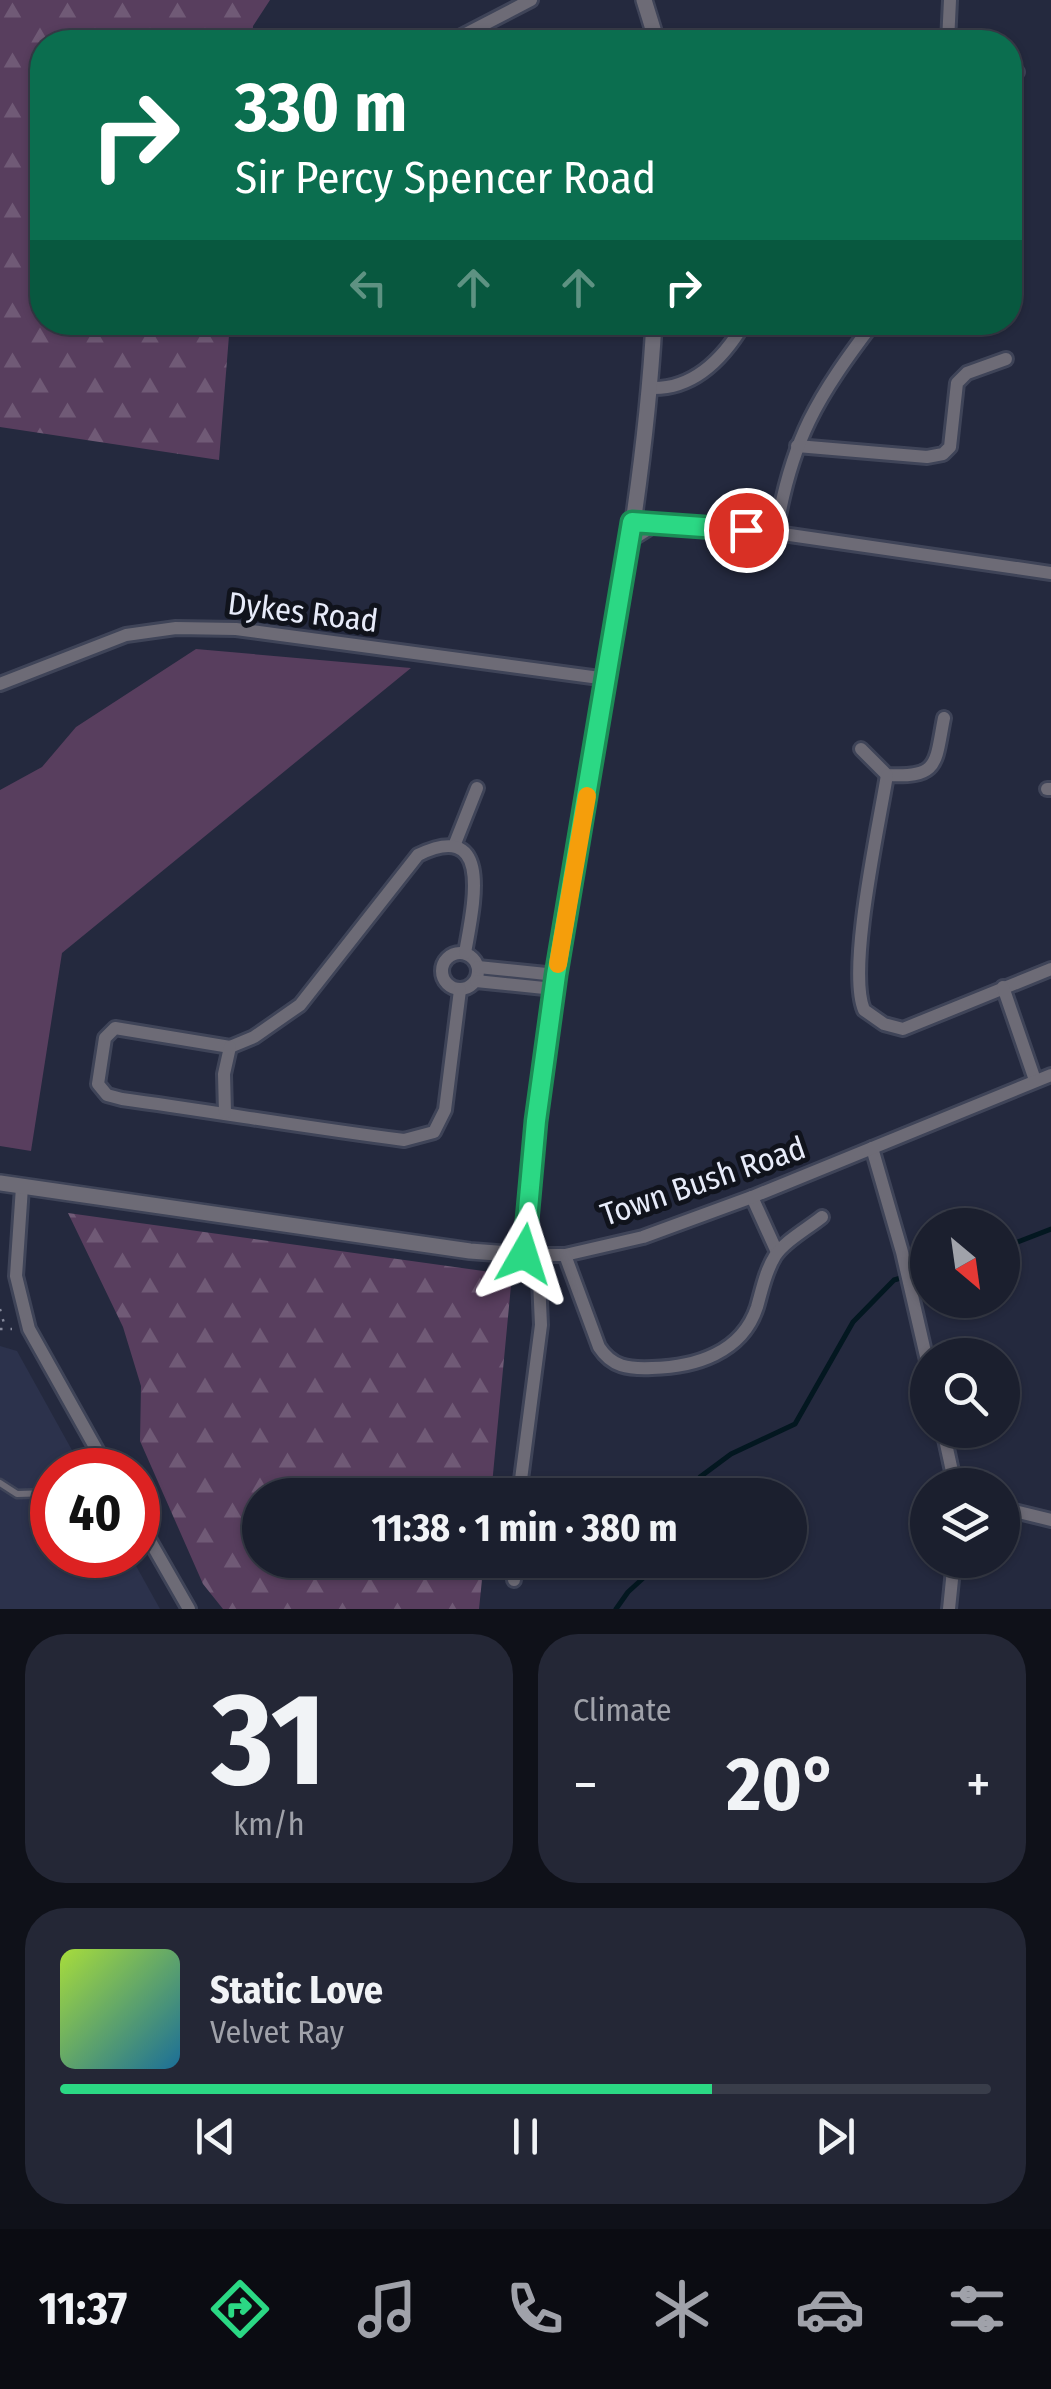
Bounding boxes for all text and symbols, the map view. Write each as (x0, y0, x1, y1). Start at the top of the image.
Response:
text: 330 m (235, 66, 407, 150)
icon: right (70, 70, 200, 200)
text: Sir Percy Spencer Road (235, 151, 656, 205)
icon: left (341, 260, 396, 315)
icon: ahead (446, 260, 501, 315)
icon: ahead (551, 260, 606, 315)
icon: right (656, 260, 711, 315)
pin (704, 488, 789, 573)
icon: arrive (719, 503, 774, 558)
street label: Dykes Road (226, 584, 380, 640)
street label: Town Bush Road (596, 1128, 810, 1234)
position arrow (472, 1202, 576, 1306)
north arrow (910, 1208, 1020, 1318)
map controls (910, 1208, 1020, 1578)
button: search (910, 1338, 1020, 1448)
speed limit sign: 40 (30, 1448, 160, 1578)
button: layers (910, 1468, 1020, 1578)
text: 11:38 · 1 min · 380 m (371, 1505, 678, 1551)
text: 31 (212, 1662, 326, 1818)
text: Climate (573, 1691, 672, 1729)
text: 20° (727, 1740, 837, 1830)
text: − (573, 1752, 598, 1818)
text: + (966, 1752, 991, 1818)
text: km/h (233, 1805, 305, 1843)
text: Static Love (210, 1967, 383, 2013)
text: Velvet Ray (210, 2013, 344, 2051)
icon: previous (188, 2109, 243, 2164)
icon: pause (498, 2109, 553, 2164)
icon: next (808, 2109, 863, 2164)
icon: directions (205, 2274, 275, 2344)
icon: music (352, 2274, 422, 2344)
icon: phone (500, 2274, 570, 2344)
icon: climate (647, 2274, 717, 2344)
icon: car (795, 2274, 865, 2344)
icon: filters (942, 2274, 1012, 2344)
text: 11:37 (39, 2282, 127, 2336)

